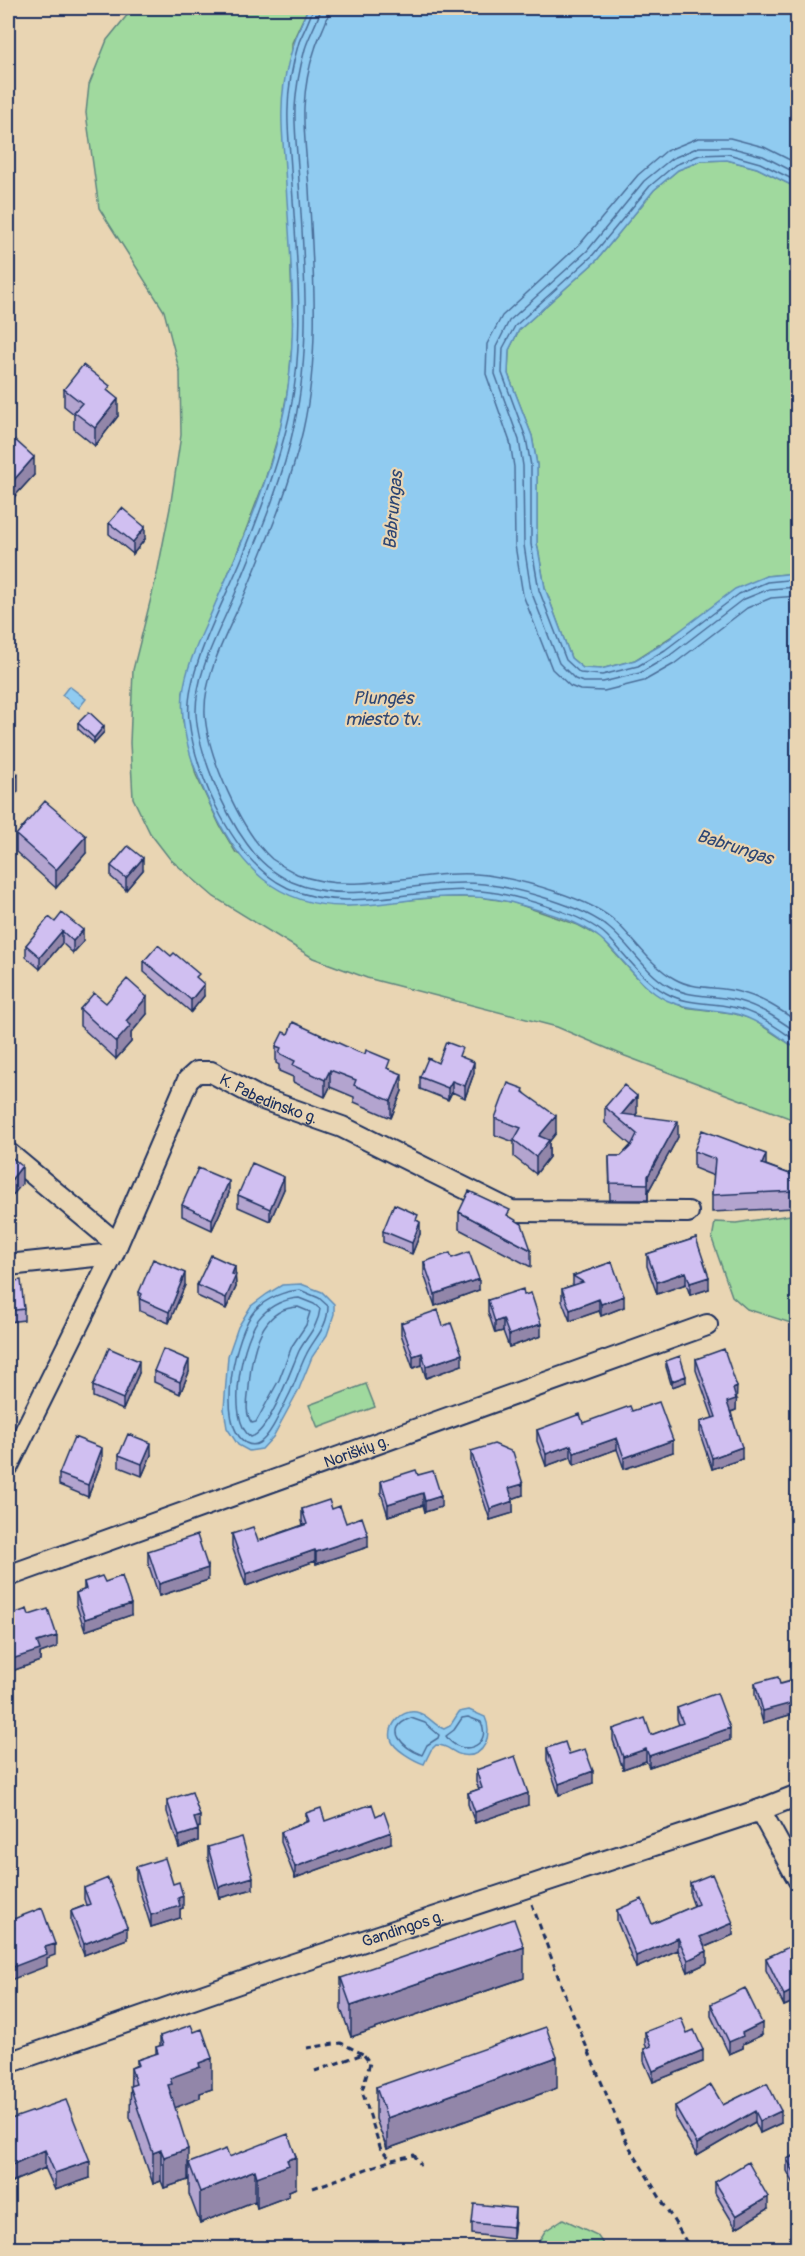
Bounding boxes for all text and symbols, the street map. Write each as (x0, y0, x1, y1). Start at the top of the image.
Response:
water label: Babrungas (379, 468, 409, 550)
water label: Plungės miesto tv. (345, 687, 421, 731)
water label: Babrungas (694, 824, 778, 871)
street label: K. Pabedinsko g. (216, 1069, 320, 1129)
street label: Noriškių g. (321, 1431, 392, 1473)
street label: Gandingos g. (359, 1906, 446, 1952)

